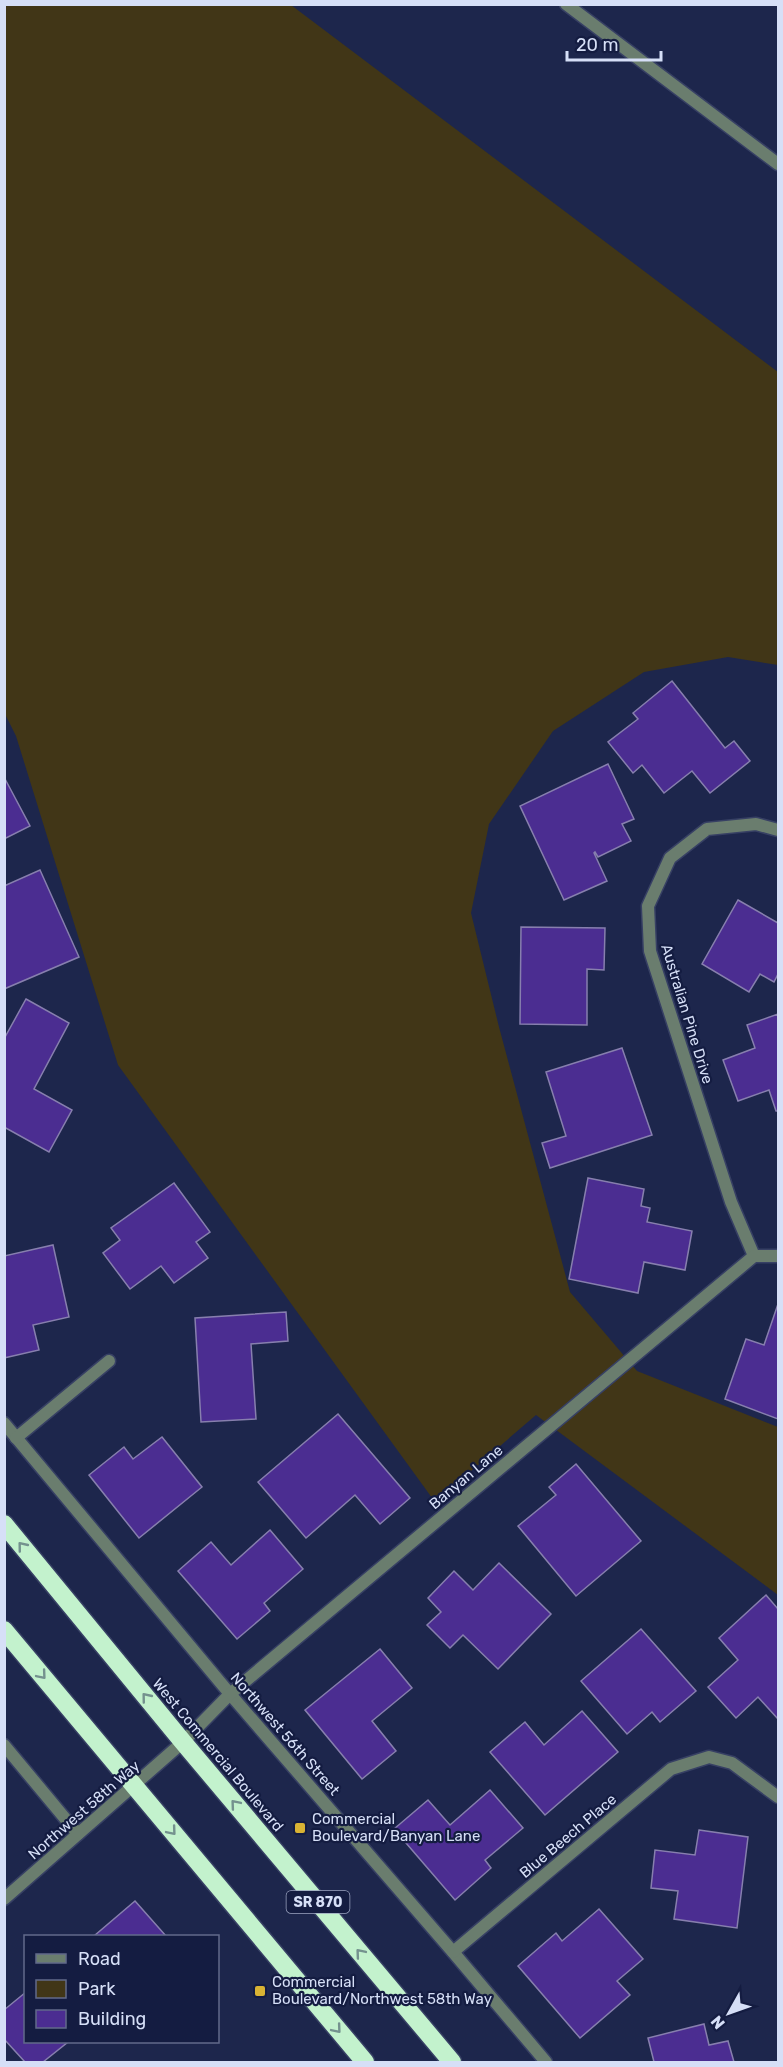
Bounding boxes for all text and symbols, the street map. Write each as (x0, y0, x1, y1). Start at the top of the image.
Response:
scale bar (567, 24, 662, 62)
text: 20 m (576, 34, 618, 56)
street label: Australian Pine Drive (657, 942, 717, 1086)
street label: Banyan Lane (426, 1441, 506, 1513)
one-way arrow (19, 1542, 30, 1553)
one-way arrow (35, 1668, 46, 1679)
street label: Northwest 56th Street (227, 1669, 343, 1799)
street label: West Commercial Boulevard (149, 1675, 287, 1835)
one-way arrow (142, 1693, 153, 1704)
street label: Northwest 58th Way (25, 1757, 143, 1863)
street label: Blue Beech Place (516, 1790, 620, 1882)
one-way arrow (231, 1800, 242, 1811)
place label: Commercial Boulevard/Banyan Lane (312, 1810, 480, 1845)
marker: Commercial Boulevard/Banyan Lane (293, 1821, 307, 1835)
one-way arrow (165, 1824, 176, 1835)
road number: SR 870 (286, 1891, 350, 1913)
legend (24, 1935, 219, 2043)
text: Road (78, 1948, 121, 1970)
one-way arrow (357, 1949, 368, 1960)
place label: Commercial Boulevard/Northwest 58th Way (272, 1973, 492, 2008)
text: Park (78, 1978, 116, 2000)
north arrow (699, 1983, 759, 2043)
marker: Commercial Boulevard/Northwest 58th Way (253, 1984, 267, 1998)
text: Building (78, 2008, 146, 2030)
text: N (707, 2012, 729, 2033)
one-way arrow (330, 2022, 341, 2033)

